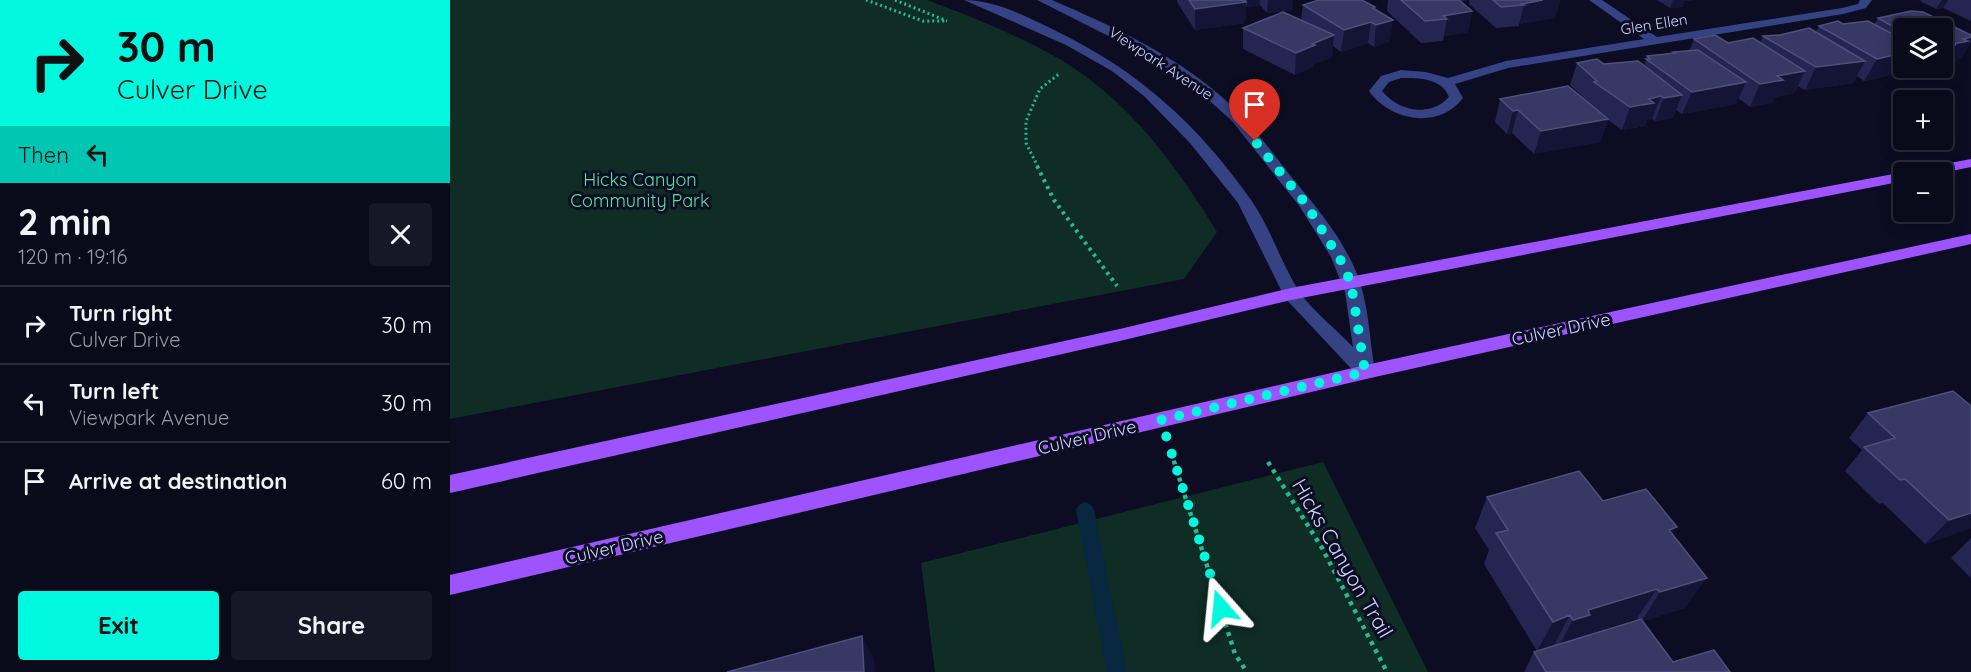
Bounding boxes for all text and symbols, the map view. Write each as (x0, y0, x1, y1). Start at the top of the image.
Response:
street label: Glen Ellen (1619, 9, 1689, 39)
map controls (1893, 18, 1953, 222)
button: layers (1893, 18, 1953, 78)
text: 30 m (117, 20, 216, 73)
street label: Viewpark Avenue (1105, 22, 1217, 104)
icon: right (18, 24, 96, 102)
text: Culver Drive (117, 72, 268, 106)
pin (1229, 79, 1280, 141)
icon: arrive (1238, 88, 1271, 121)
button: + (1893, 90, 1953, 150)
icon: left (81, 138, 114, 171)
text: Then (18, 141, 69, 169)
button: − (1893, 162, 1953, 222)
park label: Hicks Canyon Community Park (570, 168, 710, 212)
text: 2 min (18, 199, 112, 244)
button: close (369, 203, 432, 266)
text: 120 m · 19:16 (18, 244, 127, 269)
text: Turn right (69, 299, 173, 327)
street label: Culver Drive (1509, 307, 1613, 351)
icon: right (18, 309, 51, 342)
text: 30 m (381, 311, 432, 339)
text: Culver Drive (69, 327, 181, 352)
text: Turn left (69, 377, 159, 405)
icon: left (18, 387, 51, 420)
text: 30 m (381, 389, 432, 417)
text: Viewpark Avenue (69, 405, 229, 430)
street label: Culver Drive (1035, 414, 1139, 460)
icon: arrive (18, 465, 51, 498)
text: Arrive at destination (69, 467, 287, 495)
text: 60 m (381, 467, 432, 495)
street label: Hicks Canyon Trail (1287, 474, 1399, 642)
street label: Culver Drive (562, 524, 666, 570)
position arrow (1189, 576, 1253, 640)
button: Exit (18, 591, 219, 660)
button: Share (231, 591, 432, 660)

